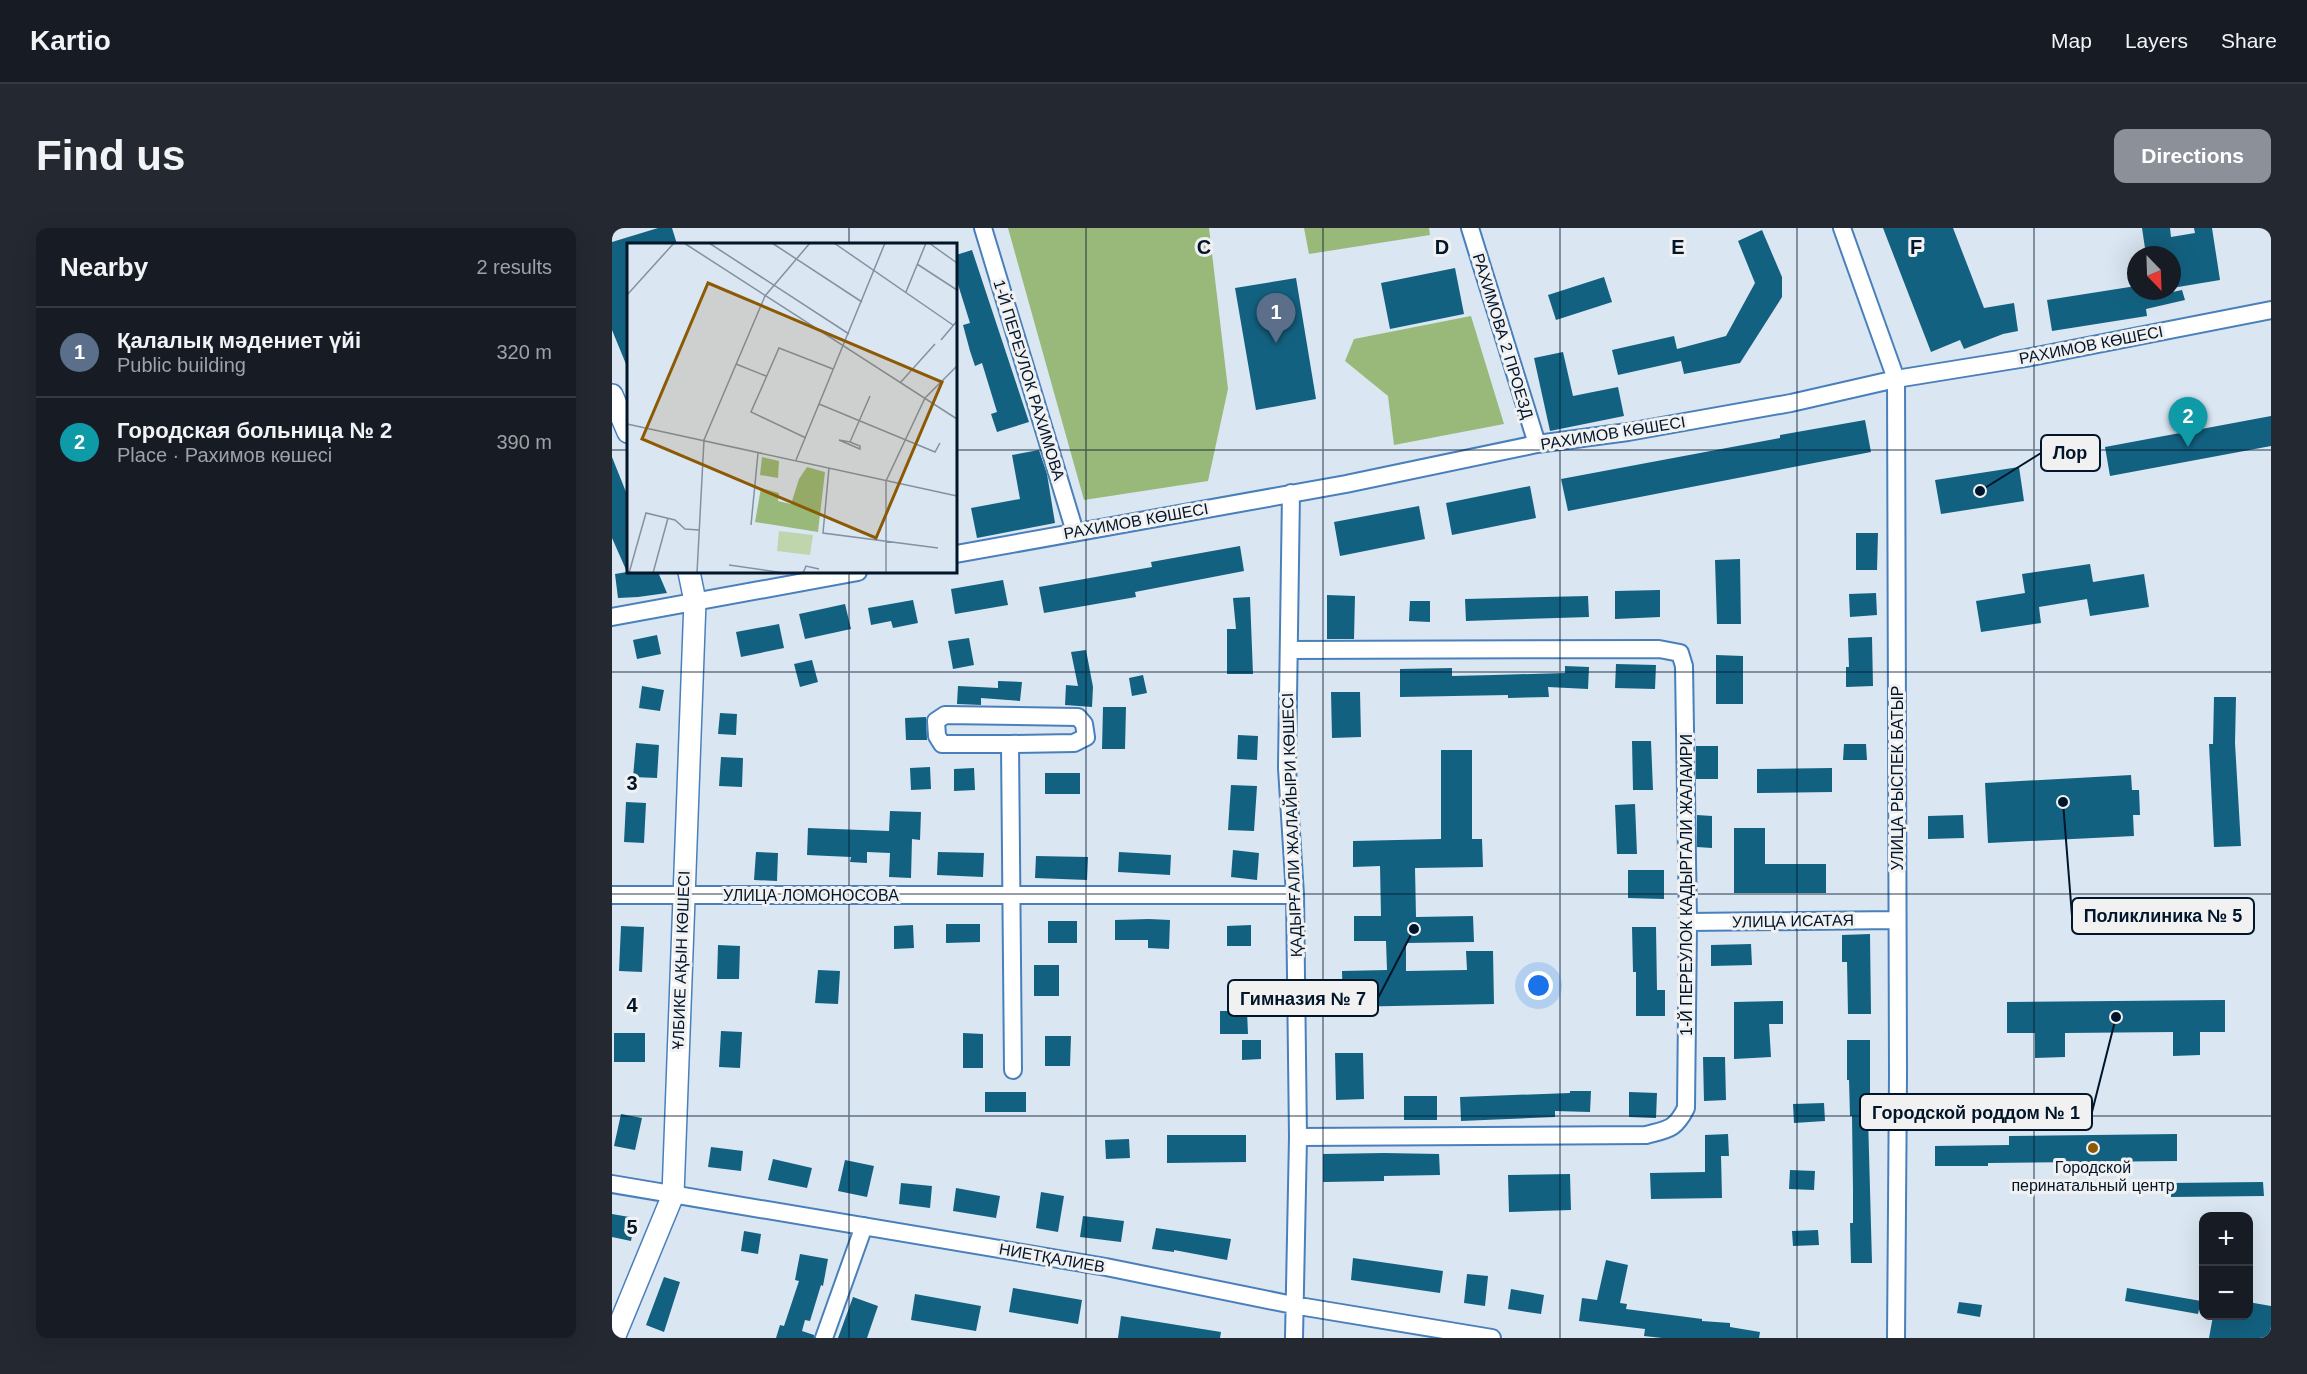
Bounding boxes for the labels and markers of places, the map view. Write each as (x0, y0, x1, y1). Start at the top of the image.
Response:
pin: 1 (1256, 294, 1296, 343)
pin: 2 (2168, 398, 2208, 447)
callout: Лор (2041, 435, 2100, 471)
callout: Поликлиника № 5 (2072, 898, 2254, 934)
callout: Гимназия № 7 (1228, 980, 1378, 1016)
callout: Городской роддом № 1 (1860, 1094, 2092, 1130)
marker: Городской перинатальный центр (2086, 1141, 2100, 1155)
place label: Городской перинатальный центр (2011, 1159, 2175, 1194)

